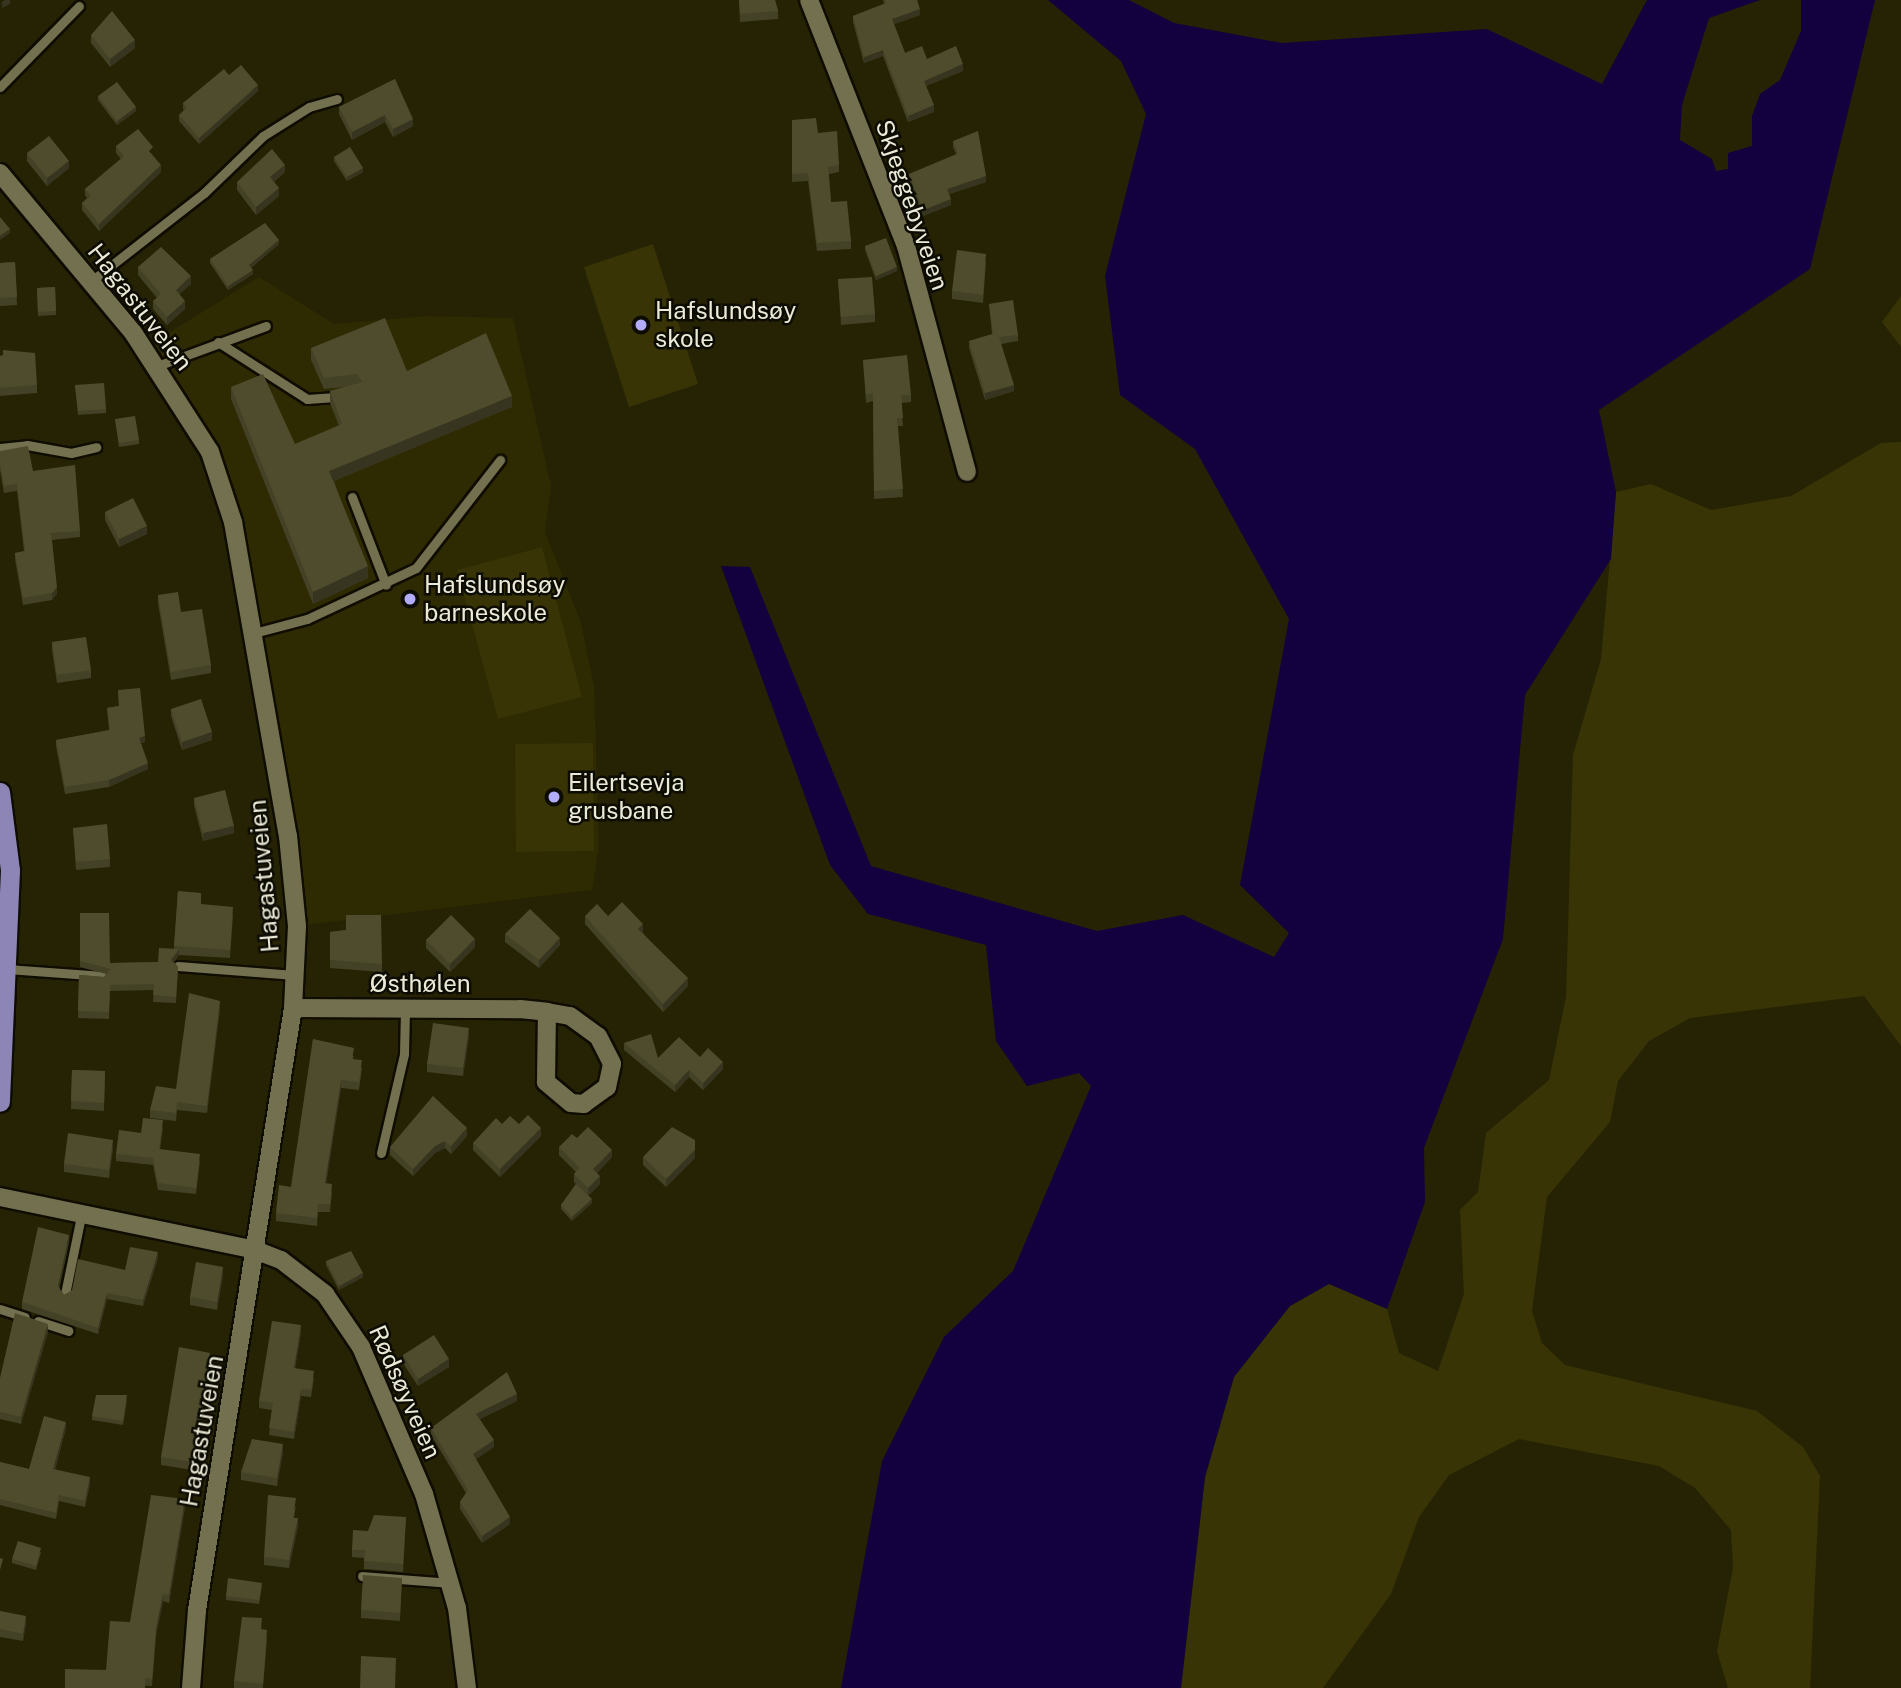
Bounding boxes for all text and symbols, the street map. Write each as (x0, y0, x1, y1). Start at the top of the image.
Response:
street label: Skjeggebyveien (869, 116, 955, 294)
street label: Hagastuveien (82, 238, 198, 376)
place label: Hafslundsøy skole (655, 297, 796, 353)
marker: Hafslundsøy skole (633, 317, 649, 333)
place label: Hafslundsøy barneskole (424, 571, 565, 627)
marker: Hafslundsøy barneskole (402, 591, 418, 607)
place label: Eilertsevja grusbane (568, 769, 684, 825)
marker: Eilertsevja grusbane (546, 789, 562, 805)
street label: Hagastuveien (243, 798, 285, 954)
street label: Østhølen (369, 970, 471, 998)
street label: Rødsøyveien (363, 1321, 447, 1463)
street label: Hagastuveien (175, 1353, 229, 1509)

